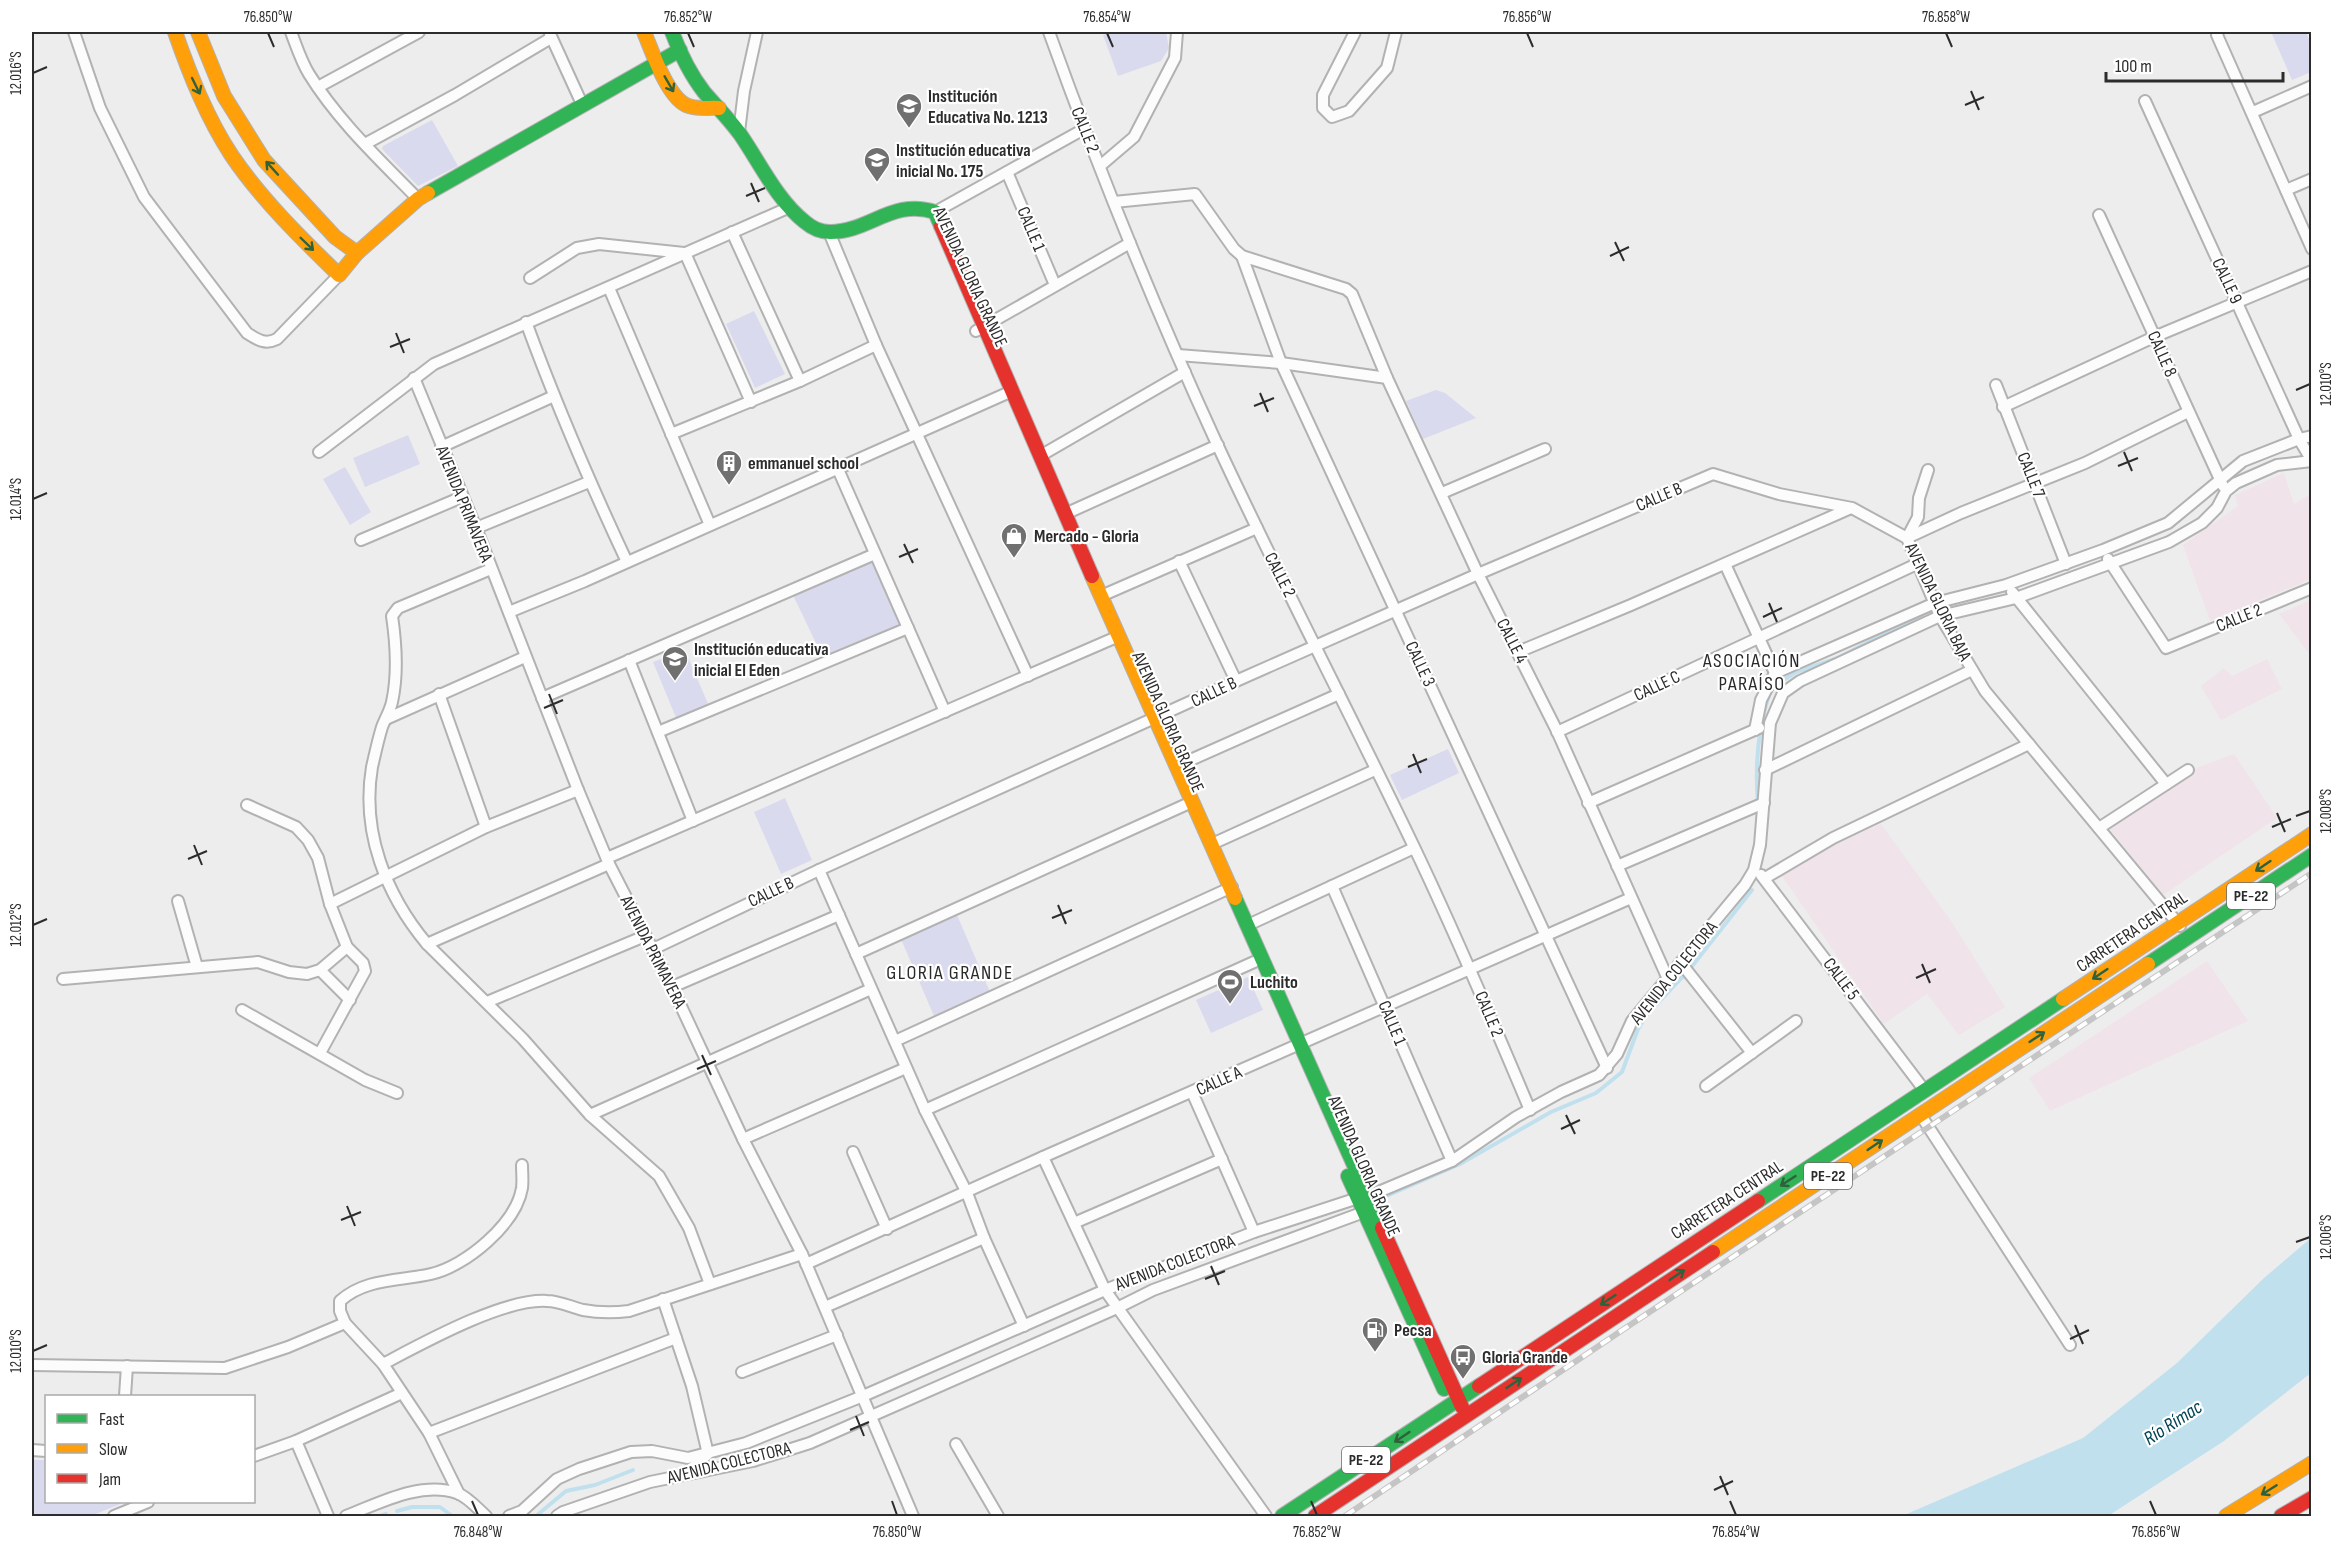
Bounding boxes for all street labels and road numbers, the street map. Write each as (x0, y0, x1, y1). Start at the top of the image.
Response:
street label: CALLE 2 (1066, 104, 1104, 156)
street label: AVENIDA GLORIA GRANDE (928, 203, 1012, 350)
street label: CALLE 1 (1012, 204, 1050, 255)
street label: CALLE 9 (2207, 255, 2247, 307)
street label: CALLE 8 (2143, 328, 2181, 380)
street label: AVENIDA PRIMAVERA (431, 442, 497, 565)
street label: CALLE 7 (2012, 449, 2050, 502)
street label: CALLE B (1633, 478, 1685, 516)
street label: AVENIDA GLORIA BAJA (1900, 539, 1976, 665)
street label: CALLE 2 (1260, 549, 1300, 601)
street label: CALLE 2 (2213, 599, 2265, 637)
street label: CALLE 4 (1492, 615, 1532, 667)
street label: CALLE 3 (1400, 638, 1440, 690)
street label: AVENIDA GLORIA GRANDE (1127, 647, 1208, 796)
street label: CALLE C (1630, 666, 1684, 706)
street label: CALLE B (1188, 672, 1240, 712)
street label: CALLE B (745, 872, 797, 912)
road number: PE-22 (2227, 883, 2275, 909)
street label: CARRETERA CENTRAL (2073, 887, 2192, 977)
street label: AVENIDA PRIMAVERA (615, 891, 691, 1012)
street label: AVENIDA COLECTORA (1625, 917, 1722, 1029)
street label: CALLE 5 (1818, 954, 1864, 1004)
street label: CALLE 2 (1470, 988, 1508, 1040)
street label: CALLE 1 (1373, 998, 1411, 1049)
street label: CALLE A (1193, 1062, 1245, 1100)
street label: AVENIDA GLORIA GRANDE (1323, 1091, 1404, 1240)
street label: CARRETERA CENTRAL (1667, 1156, 1787, 1244)
road number: PE-22 (1804, 1163, 1852, 1189)
street label: AVENIDA COLECTORA (1111, 1230, 1238, 1296)
street label: AVENIDA COLECTORA (664, 1437, 793, 1489)
road number: PE-22 (1342, 1447, 1390, 1473)

